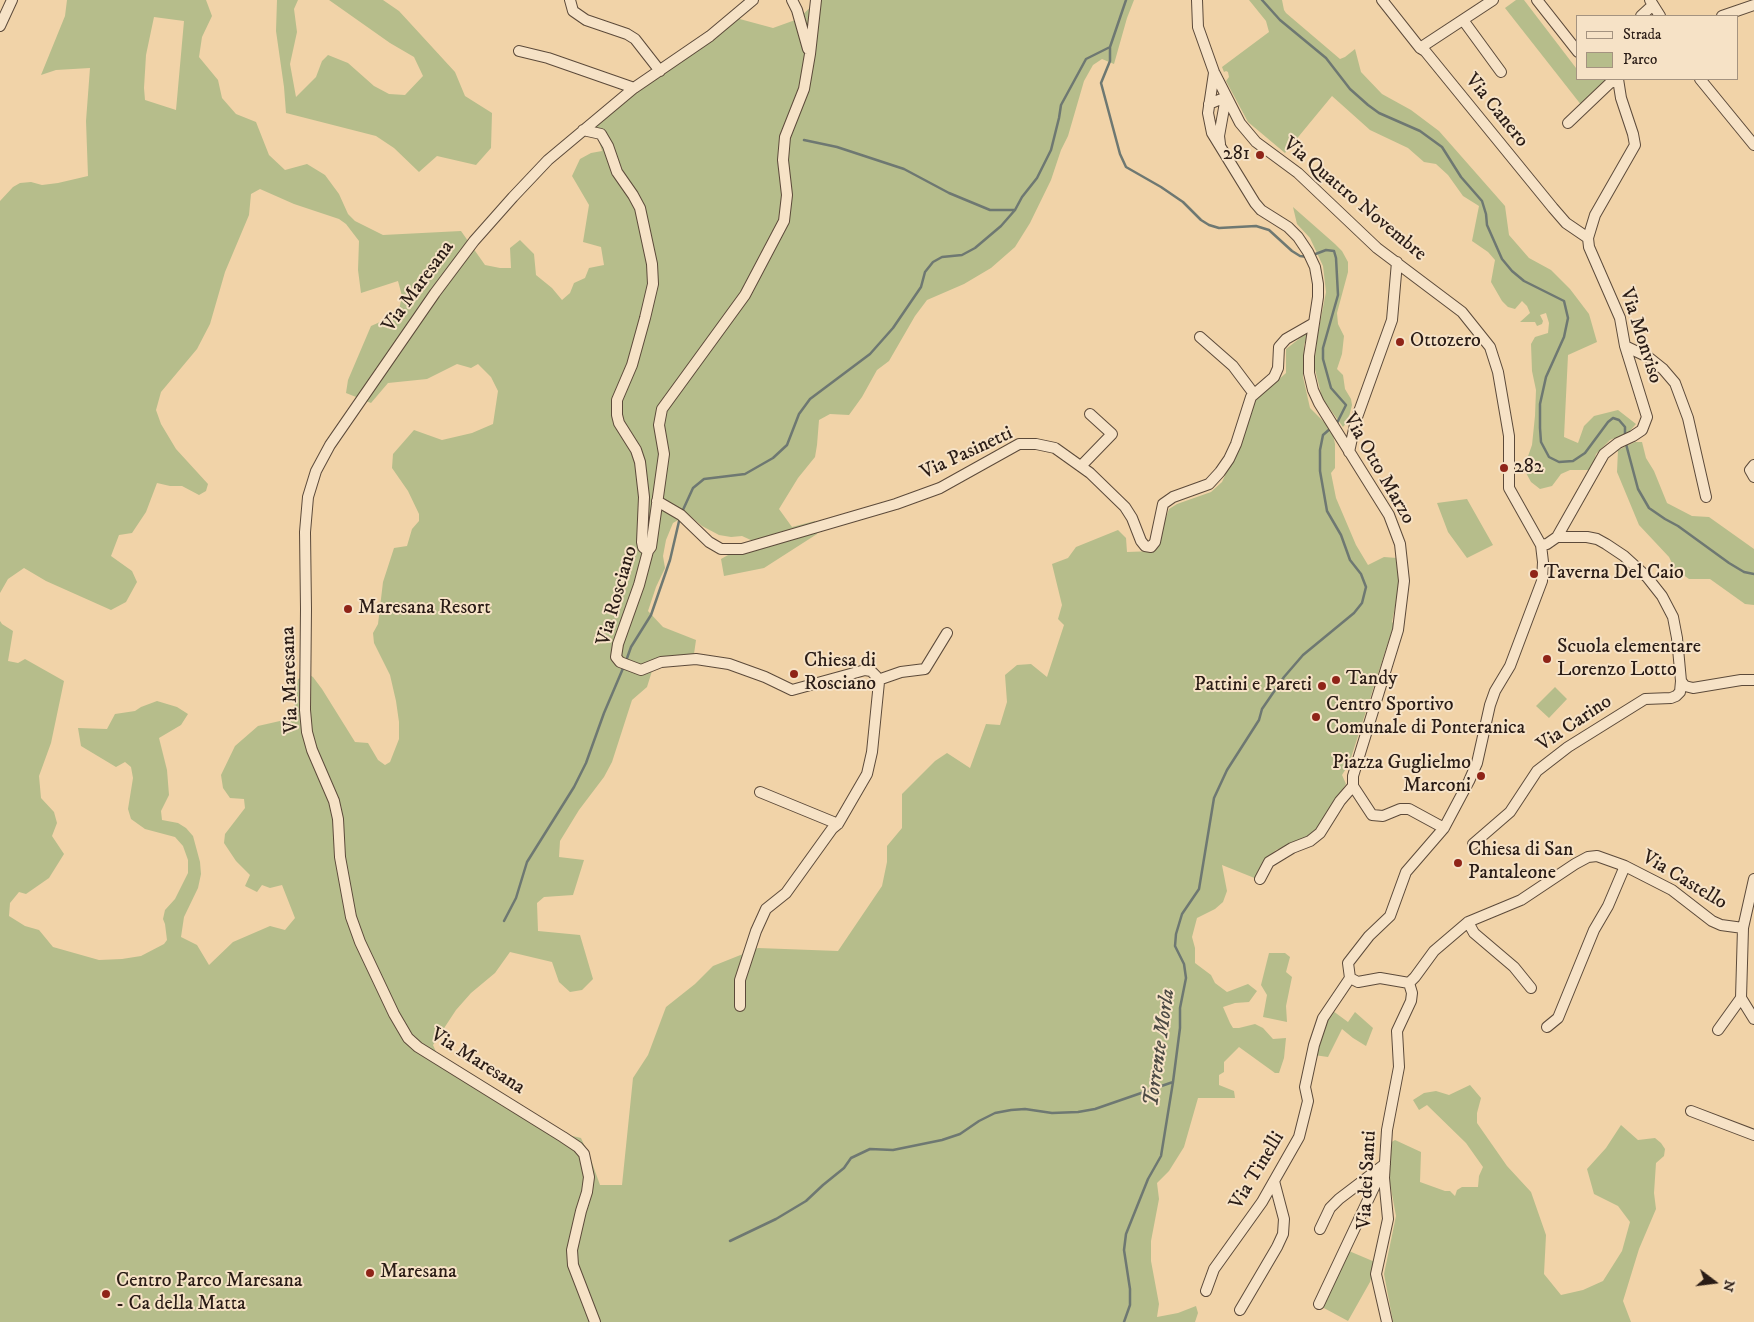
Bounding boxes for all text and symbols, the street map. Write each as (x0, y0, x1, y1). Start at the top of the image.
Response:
legend (1576, 15, 1739, 80)
text: Strada (1623, 25, 1661, 44)
text: Parco (1623, 50, 1657, 69)
street label: Via Canero (1459, 69, 1533, 153)
street label: Via Quattro Novembre (1277, 133, 1431, 267)
place label: 281 (1223, 143, 1250, 167)
marker: 281 (1254, 149, 1266, 161)
street label: Via Maresana (378, 237, 460, 337)
street label: Via Monviso (1613, 285, 1667, 387)
place label: Ottozero (1410, 330, 1481, 354)
marker: Ottozero (1394, 336, 1406, 348)
street label: Via Otto Marzo (1337, 409, 1419, 529)
street label: Via Pasinetti (917, 422, 1017, 486)
place label: 282 (1514, 456, 1544, 480)
marker: 282 (1498, 462, 1510, 474)
street label: Via Rosciano (592, 543, 644, 649)
place label: Taverna Del Caio (1544, 562, 1684, 586)
marker: Taverna Del Caio (1528, 568, 1540, 580)
place label: Maresana Resort (358, 597, 491, 621)
marker: Maresana Resort (342, 603, 354, 615)
street label: Via Maresana (277, 626, 305, 734)
place label: Scuola elementare Lorenzo Lotto (1557, 636, 1701, 683)
place label: Chiesa di Rosciano (804, 650, 876, 697)
marker: Scuola elementare Lorenzo Lotto (1541, 653, 1553, 665)
marker: Chiesa di Rosciano (788, 668, 800, 680)
place label: Tandy (1346, 668, 1398, 692)
place label: Pattini e Pareti (1194, 674, 1312, 698)
marker: Tandy (1330, 674, 1342, 686)
marker: Pattini e Pareti (1316, 680, 1328, 692)
street label: Via Carino (1533, 690, 1617, 758)
place label: Centro Sportivo Comunale di Ponteranica (1326, 694, 1525, 741)
marker: Centro Sportivo Comunale di Ponteranica (1310, 711, 1322, 723)
place label: Piazza Guglielmo Marconi (1332, 752, 1471, 799)
marker: Piazza Guglielmo Marconi (1475, 770, 1487, 782)
place label: Chiesa di San Pantaleone (1468, 839, 1574, 886)
street label: Via Castello (1637, 846, 1731, 916)
marker: Chiesa di San Pantaleone (1452, 857, 1464, 869)
water label: Torrente Morla (1140, 987, 1182, 1109)
street label: Via Maresana (425, 1023, 529, 1101)
street label: Via Tinelli (1225, 1128, 1291, 1214)
street label: Via dei Santi (1353, 1130, 1383, 1230)
north arrow (1689, 1257, 1739, 1307)
place label: Maresana (380, 1261, 457, 1285)
marker: Maresana (364, 1267, 376, 1279)
place label: Centro Parco Maresana - Ca della Matta (116, 1270, 303, 1317)
text: N (1718, 1278, 1739, 1294)
marker: Centro Parco Maresana - Ca della Matta (100, 1288, 112, 1300)

